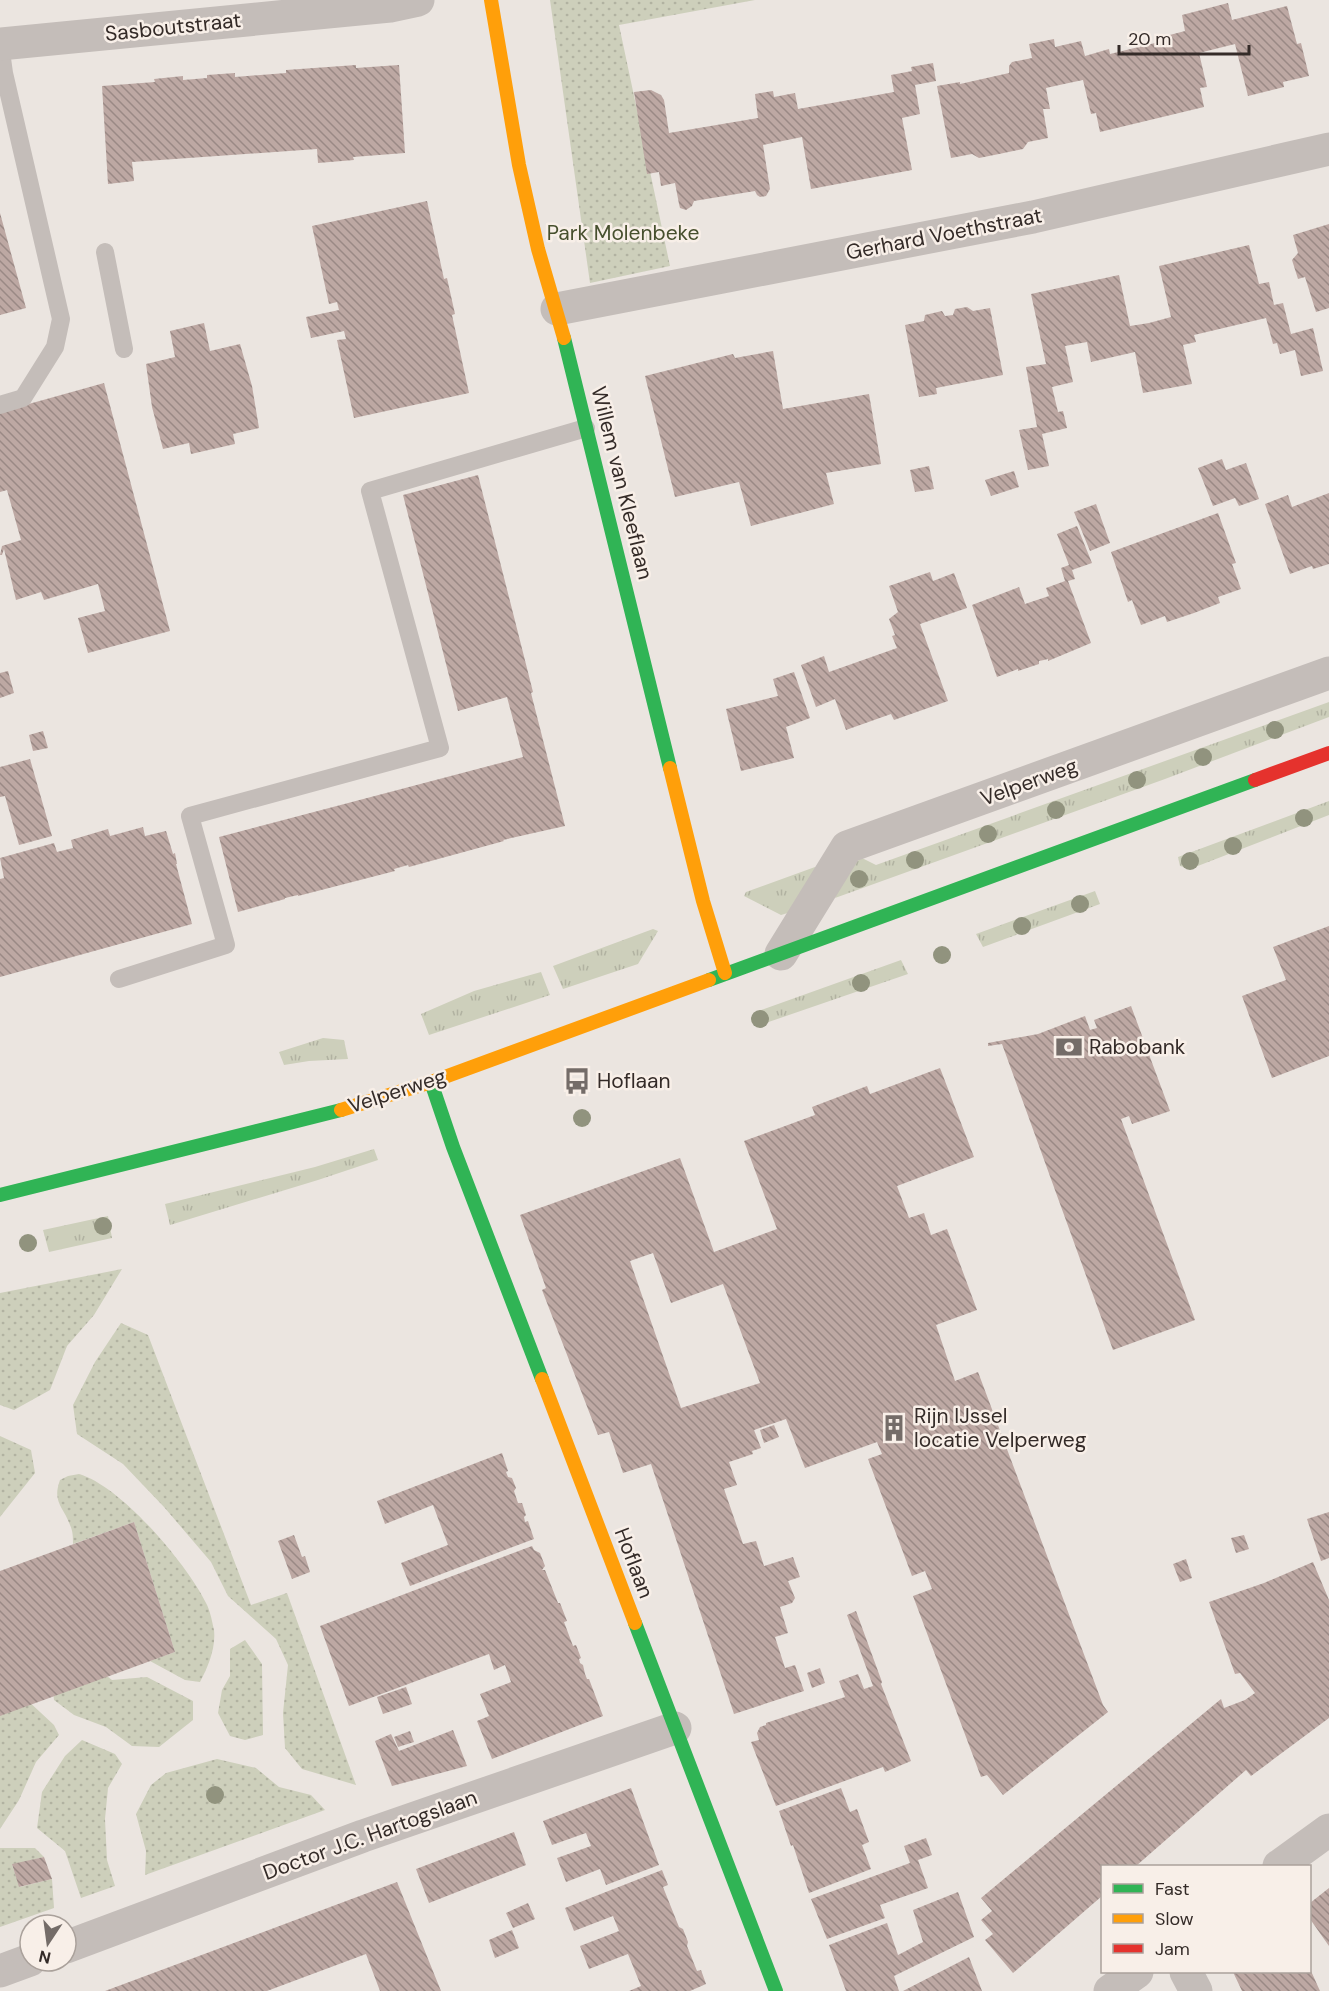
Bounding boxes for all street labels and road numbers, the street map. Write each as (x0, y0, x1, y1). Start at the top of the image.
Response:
street label: Sasboutstraat (103, 6, 243, 48)
street label: Gerhard Voethstraat (844, 201, 1044, 267)
street label: Willem van Kleeflaan (584, 384, 660, 582)
street label: Velperweg (977, 751, 1082, 812)
street label: Velperweg (344, 1062, 450, 1120)
street label: Hoflaan (608, 1524, 660, 1602)
street label: Doctor J.C. Hartogslaan (259, 1783, 481, 1887)

